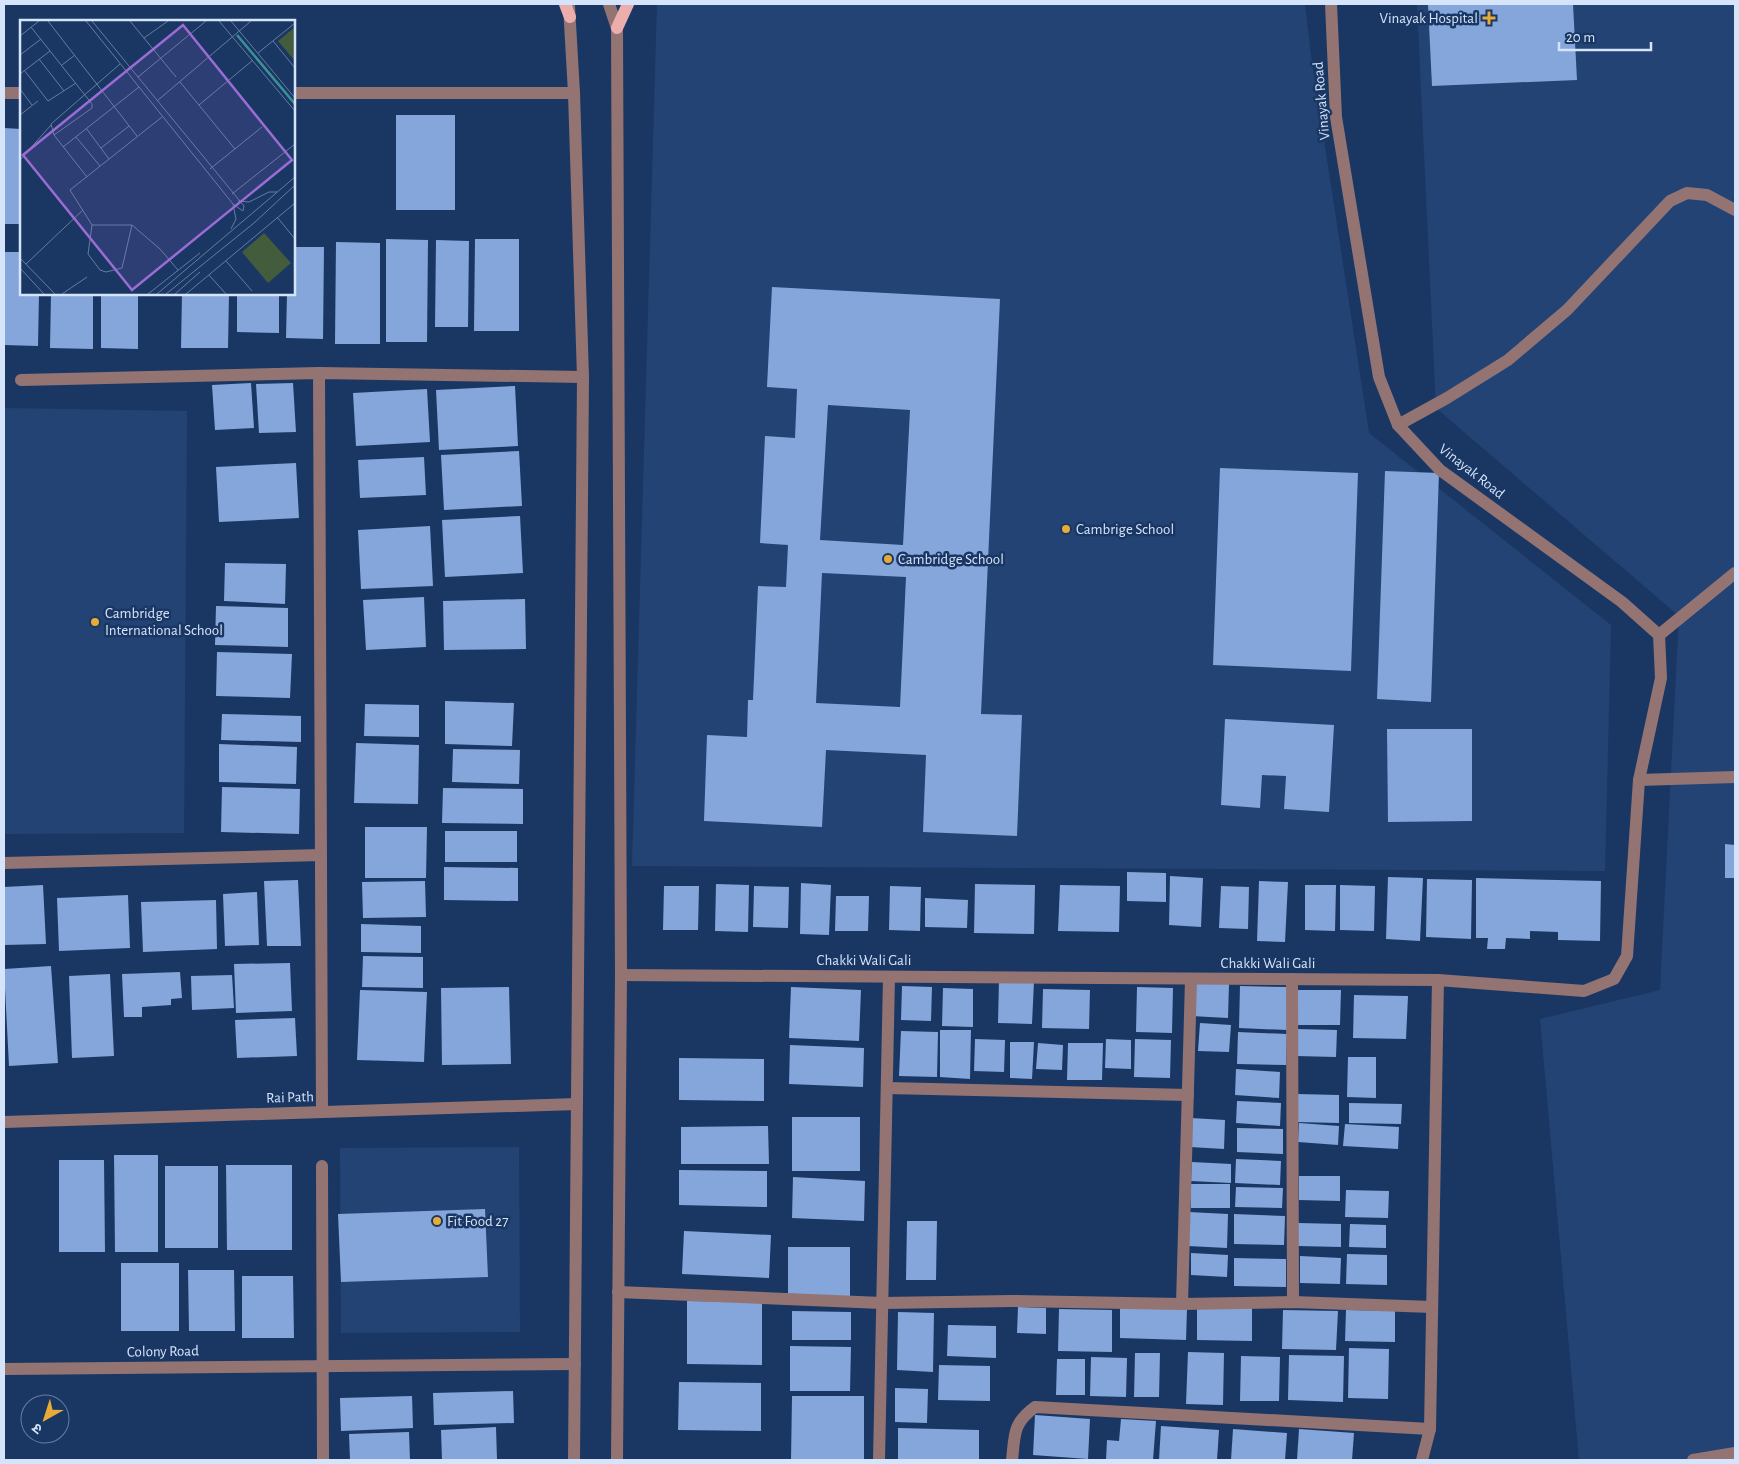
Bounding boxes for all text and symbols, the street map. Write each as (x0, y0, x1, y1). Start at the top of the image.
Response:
place label: Vinayak Hospital (1379, 11, 1478, 26)
marker: Vinayak Hospital (1482, 11, 1496, 25)
inset map (20, 20, 295, 295)
scale bar (1559, 20, 1652, 52)
text: 20 m (1566, 30, 1595, 45)
street label: Vinayak Road (1311, 61, 1332, 141)
street label: Vinayak Road (1436, 441, 1508, 502)
place label: Cambrige School (1076, 522, 1174, 537)
marker: Cambrige School (1060, 523, 1072, 535)
place label: Cambridge School (898, 552, 1004, 567)
marker: Cambridge School (882, 553, 894, 565)
place label: Cambridge International School (105, 606, 223, 638)
marker: Cambridge International School (89, 616, 101, 628)
street label: Chakki Wali Gali (817, 953, 911, 968)
street label: Chakki Wali Gali (1221, 956, 1315, 971)
street label: Rai Path (266, 1089, 314, 1106)
place label: Fit Food 27 (447, 1214, 508, 1229)
marker: Fit Food 27 (431, 1215, 443, 1227)
street label: Colony Road (127, 1343, 199, 1360)
north arrow (20, 1394, 70, 1444)
text: उ (29, 1420, 45, 1436)

